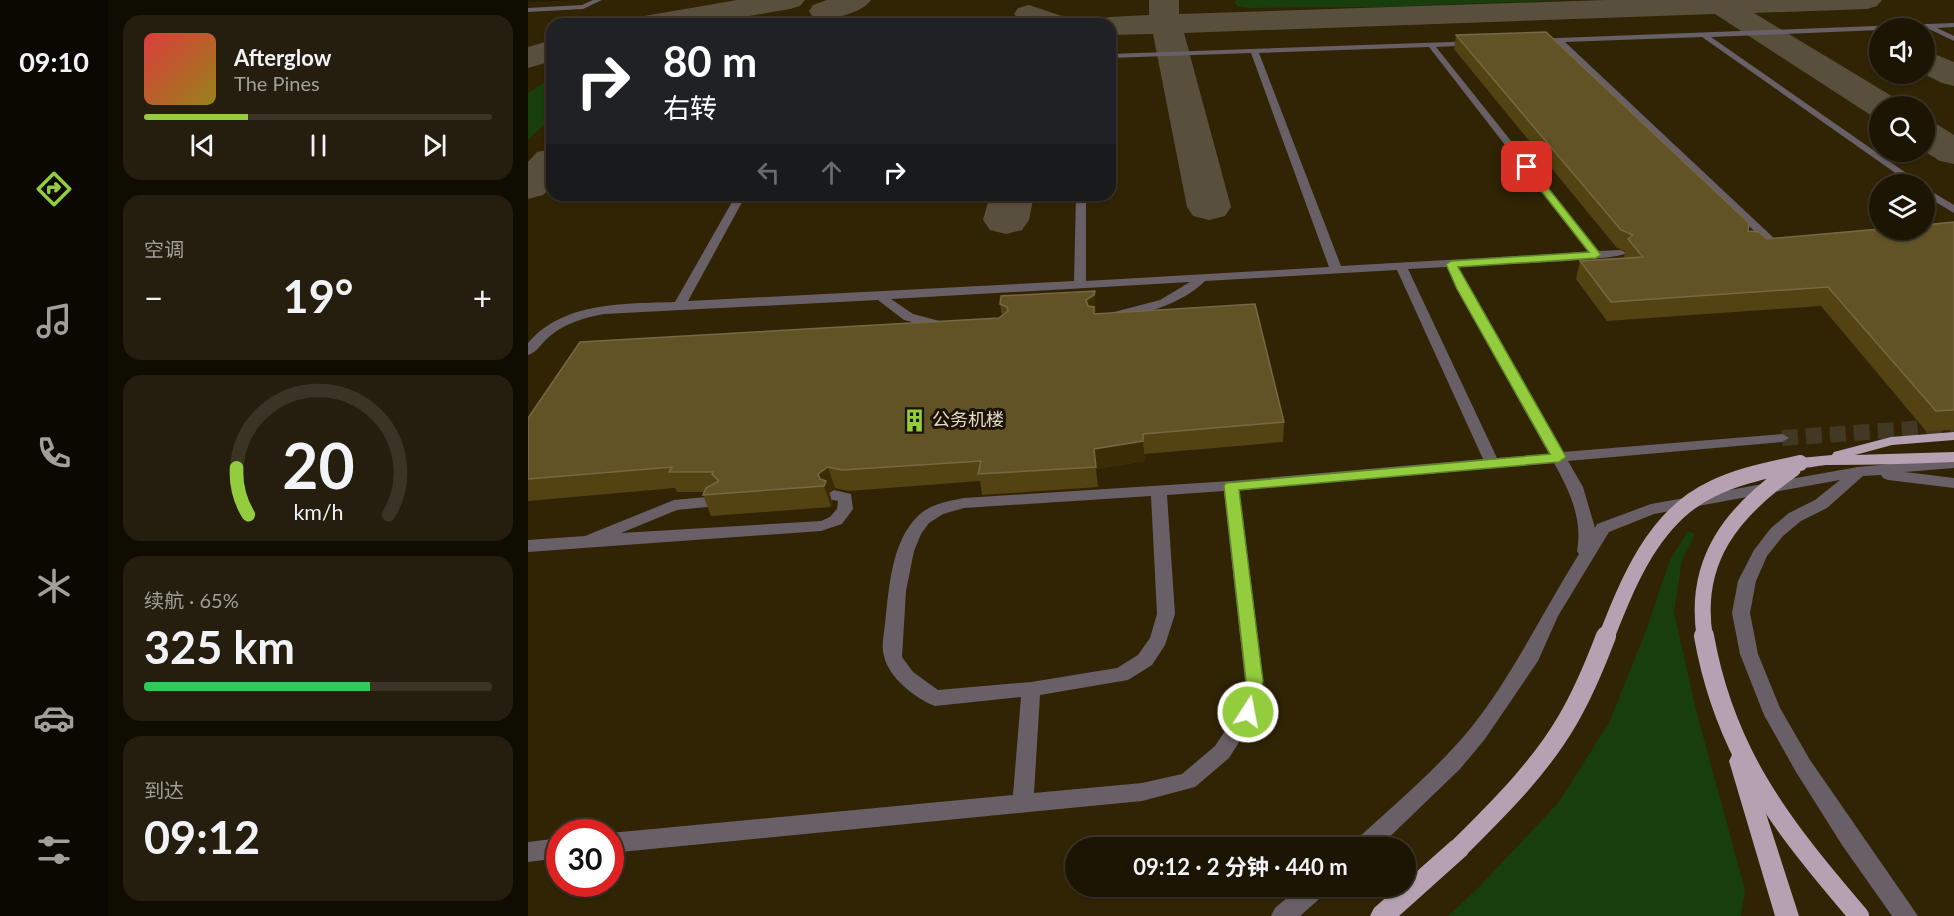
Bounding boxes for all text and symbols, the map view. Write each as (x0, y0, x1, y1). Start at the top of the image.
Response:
map controls (1869, 18, 1935, 240)
button: sound (1869, 18, 1935, 84)
text: 80 m (663, 36, 757, 86)
icon: right (564, 42, 642, 120)
text: Afterglow (234, 44, 331, 71)
text: 09:10 (19, 45, 89, 78)
text: The Pines (234, 71, 320, 95)
text: 右转 (663, 91, 717, 124)
button: search (1869, 96, 1935, 162)
icon: previous (186, 129, 219, 162)
icon: pause (302, 129, 335, 162)
icon: next (418, 129, 451, 162)
pin (1501, 141, 1552, 192)
icon: arrive (1510, 150, 1543, 183)
icon: left (752, 156, 785, 189)
icon: ahead (815, 156, 848, 189)
icon: right (878, 156, 911, 189)
icon: directions (33, 168, 75, 210)
button: layers (1869, 174, 1935, 240)
text: 空调 (144, 237, 184, 261)
text: 19° (283, 269, 353, 323)
text: − (144, 277, 163, 317)
text: + (473, 277, 492, 317)
icon: music (33, 300, 75, 342)
building icon: 公务机楼 (901, 407, 927, 433)
place label: 公务机楼 (932, 408, 1004, 430)
text: 20 (282, 427, 354, 502)
icon: phone (33, 432, 75, 474)
text: km/h (293, 499, 343, 525)
icon: climate (33, 565, 75, 607)
text: 续航 · 65% (144, 588, 239, 612)
text: 325 km (144, 620, 295, 674)
position arrow (1216, 680, 1280, 744)
icon: car (33, 697, 75, 739)
text: 到达 (144, 778, 184, 802)
text: 09:12 (144, 810, 260, 864)
speed limit sign: 30 (546, 819, 624, 897)
icon: filters (33, 829, 75, 871)
text: 09:12 · 2 分钟 · 440 m (1133, 853, 1348, 880)

